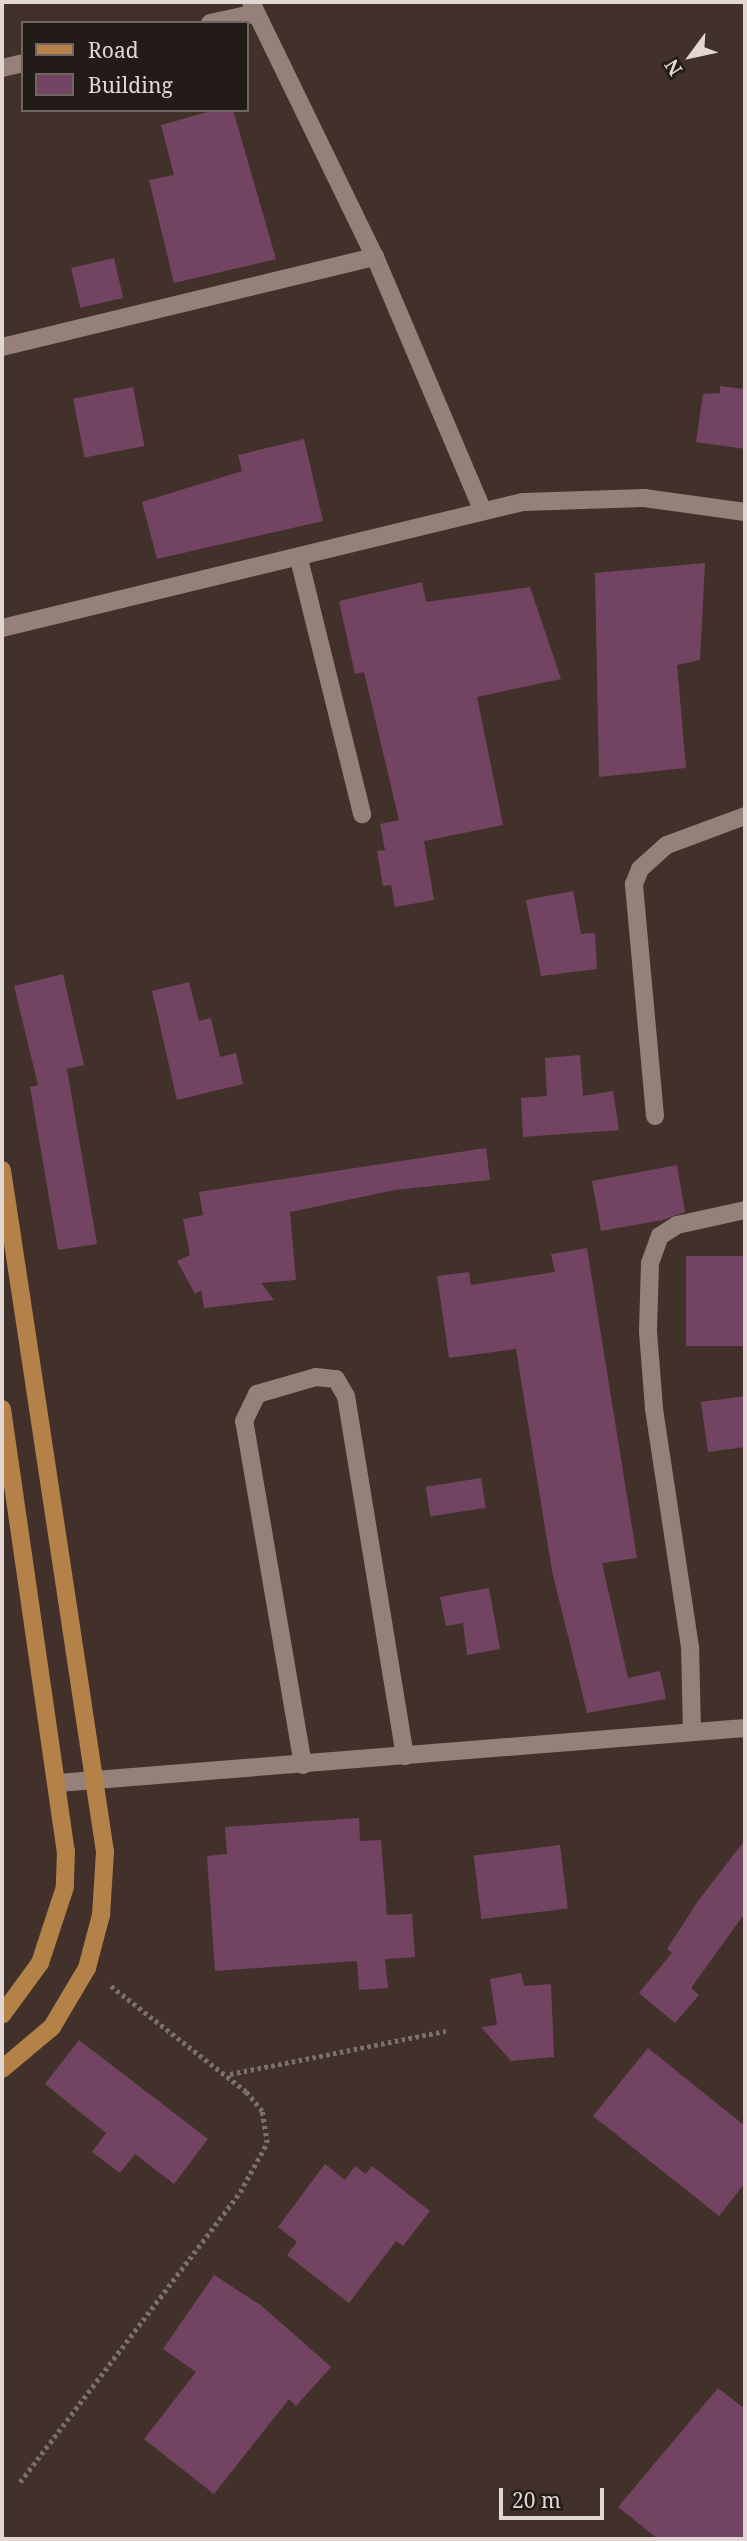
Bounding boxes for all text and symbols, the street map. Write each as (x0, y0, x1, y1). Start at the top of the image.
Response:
legend (21, 21, 248, 112)
north arrow (656, 21, 726, 91)
text: Road (88, 36, 139, 64)
text: N (658, 54, 688, 81)
text: Building (88, 71, 173, 99)
scale bar (502, 2474, 607, 2518)
text: 20 m (512, 2486, 561, 2514)

